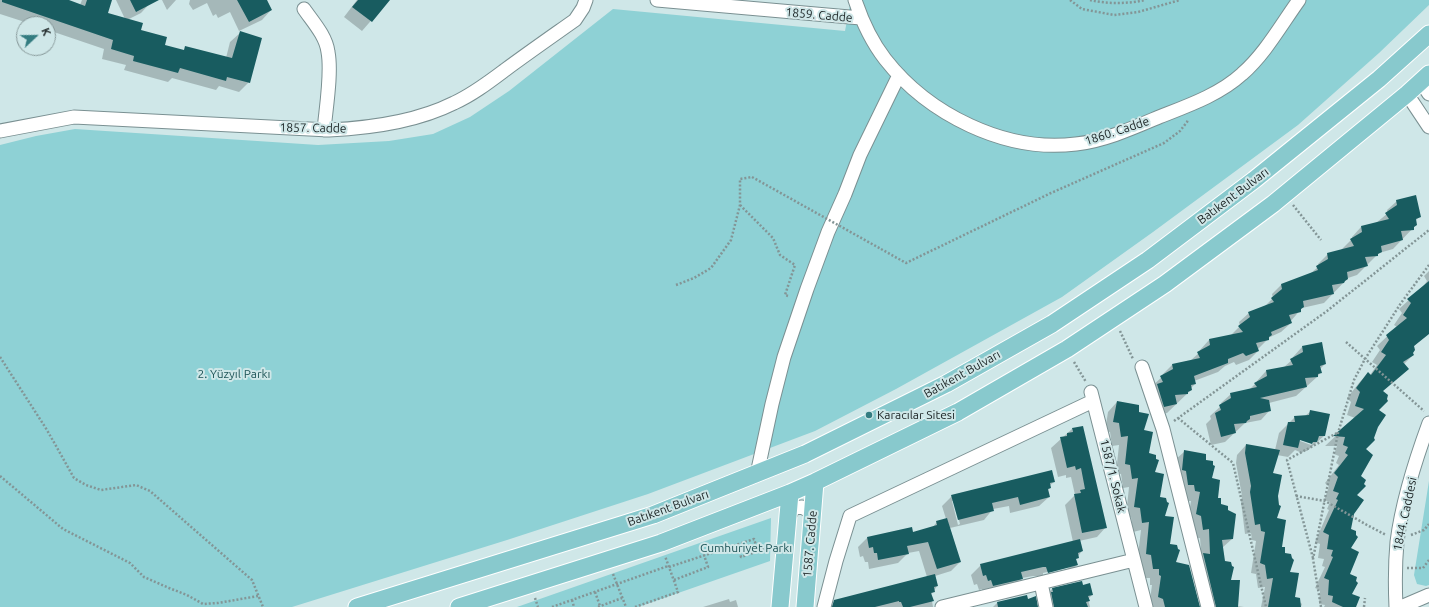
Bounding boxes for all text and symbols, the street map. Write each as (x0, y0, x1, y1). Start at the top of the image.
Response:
street label: 1859. Cadde (785, 5, 853, 25)
north arrow (16, 16, 56, 56)
text: K (39, 26, 53, 38)
street label: 1860. Cadde (1083, 114, 1151, 148)
street label: 1857. Cadde (279, 120, 347, 136)
street label: Batıkent Bulvarı (1195, 165, 1271, 227)
street label: Batıkent Bulvarı (921, 347, 1003, 401)
park label: 2. Yüzyıl Parkı (198, 367, 270, 381)
place label: Karacılar Sitesi (877, 408, 955, 422)
marker: Karacılar Sitesi (864, 410, 874, 420)
street label: 1587/1. Sokak (1097, 438, 1129, 514)
street label: 1844. Caddesi (1390, 476, 1420, 552)
street label: Batıkent Bulvarı (625, 487, 711, 529)
street label: 1587. Cadde (800, 510, 820, 578)
park label: Cumhuriyet Parkı (700, 541, 792, 555)

